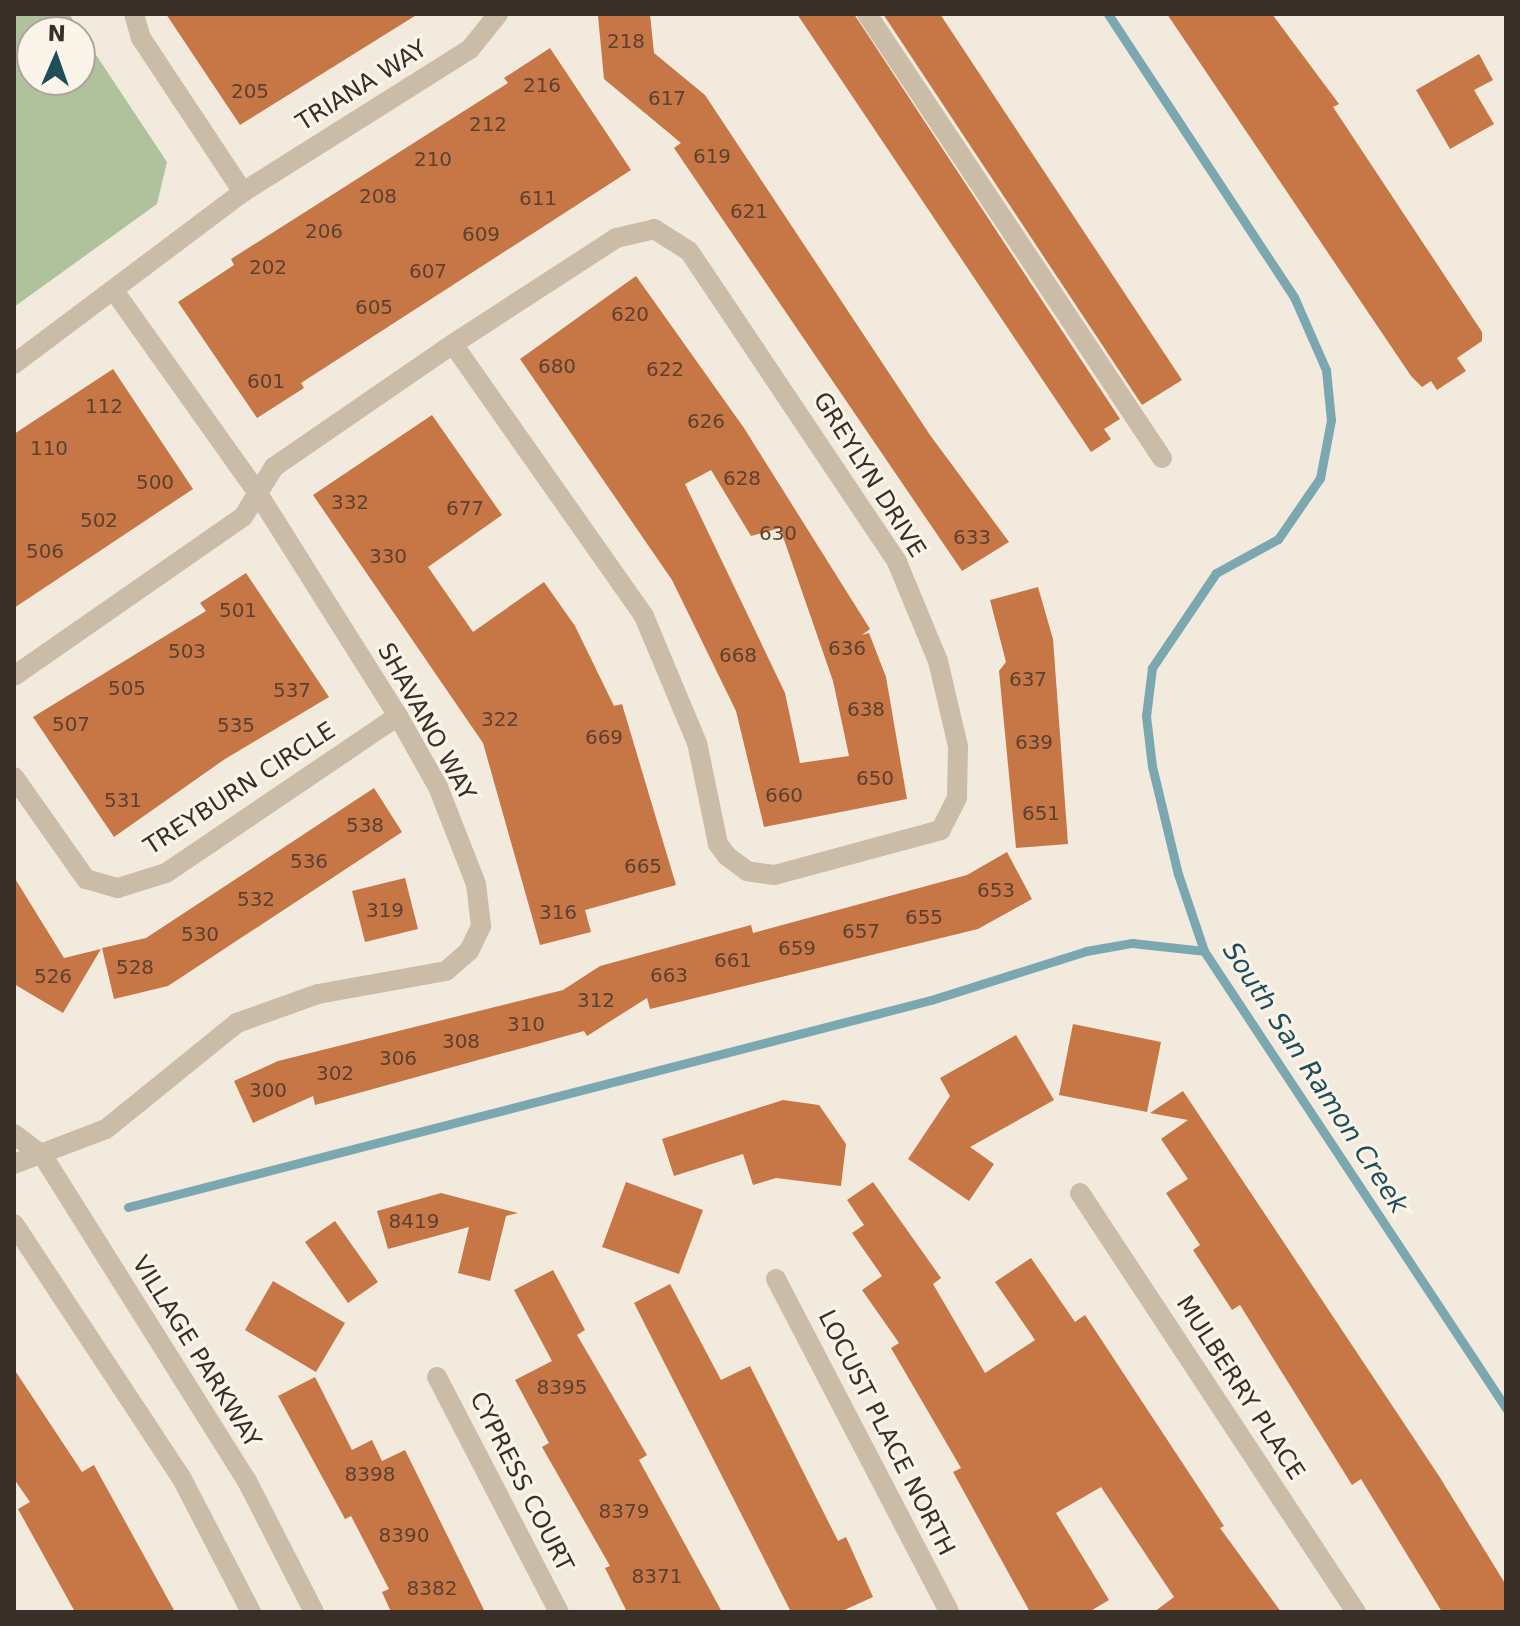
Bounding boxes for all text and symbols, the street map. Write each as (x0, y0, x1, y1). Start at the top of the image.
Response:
north arrow (16, 16, 96, 96)
text: N (47, 21, 66, 46)
house number: 218 (607, 29, 645, 53)
street label: TRIANA WAY (291, 34, 433, 138)
house number: 216 (523, 73, 561, 97)
house number: 205 (231, 79, 269, 103)
house number: 617 (648, 86, 686, 110)
house number: 212 (469, 112, 507, 136)
house number: 619 (693, 144, 731, 168)
house number: 210 (414, 147, 452, 171)
house number: 208 (359, 184, 397, 208)
house number: 611 (519, 186, 557, 210)
house number: 621 (730, 199, 768, 223)
house number: 206 (305, 219, 343, 243)
house number: 609 (462, 222, 500, 246)
house number: 202 (249, 255, 287, 279)
house number: 607 (409, 259, 447, 283)
house number: 605 (355, 295, 393, 319)
house number: 620 (611, 302, 649, 326)
house number: 680 (538, 354, 576, 378)
house number: 622 (646, 357, 684, 381)
house number: 601 (247, 369, 285, 393)
street label: GREYLYN DRIVE (807, 387, 931, 563)
house number: 112 (85, 394, 123, 418)
house number: 626 (687, 409, 725, 433)
house number: 110 (30, 436, 68, 460)
house number: 628 (723, 466, 761, 490)
house number: 500 (136, 470, 174, 494)
house number: 332 (331, 490, 369, 514)
house number: 677 (446, 496, 484, 520)
house number: 502 (80, 508, 118, 532)
house number: 630 (759, 521, 797, 545)
house number: 633 (953, 525, 991, 549)
house number: 506 (26, 539, 64, 563)
house number: 330 (369, 544, 407, 568)
house number: 501 (219, 598, 257, 622)
house number: 636 (828, 636, 866, 660)
street label: SHAVANO WAY (371, 638, 481, 806)
house number: 503 (168, 639, 206, 663)
house number: 668 (719, 643, 757, 667)
house number: 637 (1009, 667, 1047, 691)
house number: 505 (108, 676, 146, 700)
house number: 537 (273, 678, 311, 702)
house number: 638 (847, 697, 885, 721)
house number: 322 (481, 707, 519, 731)
house number: 507 (52, 712, 90, 736)
house number: 535 (217, 713, 255, 737)
street label: TREYBURN CIRCLE (139, 716, 341, 862)
house number: 669 (585, 725, 623, 749)
house number: 639 (1015, 730, 1053, 754)
house number: 650 (856, 766, 894, 790)
house number: 660 (765, 783, 803, 807)
house number: 531 (104, 788, 142, 812)
house number: 651 (1022, 801, 1060, 825)
house number: 538 (346, 813, 384, 837)
house number: 536 (290, 849, 328, 873)
house number: 665 (624, 854, 662, 878)
house number: 653 (977, 878, 1015, 902)
house number: 532 (237, 887, 275, 911)
house number: 319 (366, 898, 404, 922)
house number: 316 (539, 900, 577, 924)
house number: 655 (905, 905, 943, 929)
house number: 657 (842, 919, 880, 943)
house number: 530 (181, 922, 219, 946)
house number: 659 (778, 936, 816, 960)
water label: South San Ramon Creek (1216, 937, 1414, 1219)
house number: 661 (714, 948, 752, 972)
house number: 528 (116, 955, 154, 979)
house number: 663 (650, 963, 688, 987)
house number: 526 (34, 964, 72, 988)
house number: 312 (577, 988, 615, 1012)
house number: 310 (507, 1012, 545, 1036)
house number: 308 (442, 1029, 480, 1053)
house number: 306 (379, 1046, 417, 1070)
house number: 302 (316, 1061, 354, 1085)
house number: 300 (249, 1078, 287, 1102)
house number: 8419 (389, 1209, 439, 1233)
street label: VILLAGE PARKWAY (125, 1251, 267, 1453)
street label: MULBERRY PLACE (1170, 1291, 1310, 1485)
street label: LOCUST PLACE NORTH (812, 1305, 960, 1561)
house number: 8395 (537, 1375, 587, 1399)
street label: CYPRESS COURT (463, 1387, 579, 1577)
house number: 8398 (345, 1462, 395, 1486)
house number: 8379 (599, 1499, 649, 1523)
house number: 8390 (379, 1523, 429, 1547)
house number: 8371 (632, 1564, 682, 1588)
house number: 8382 (407, 1576, 457, 1600)

